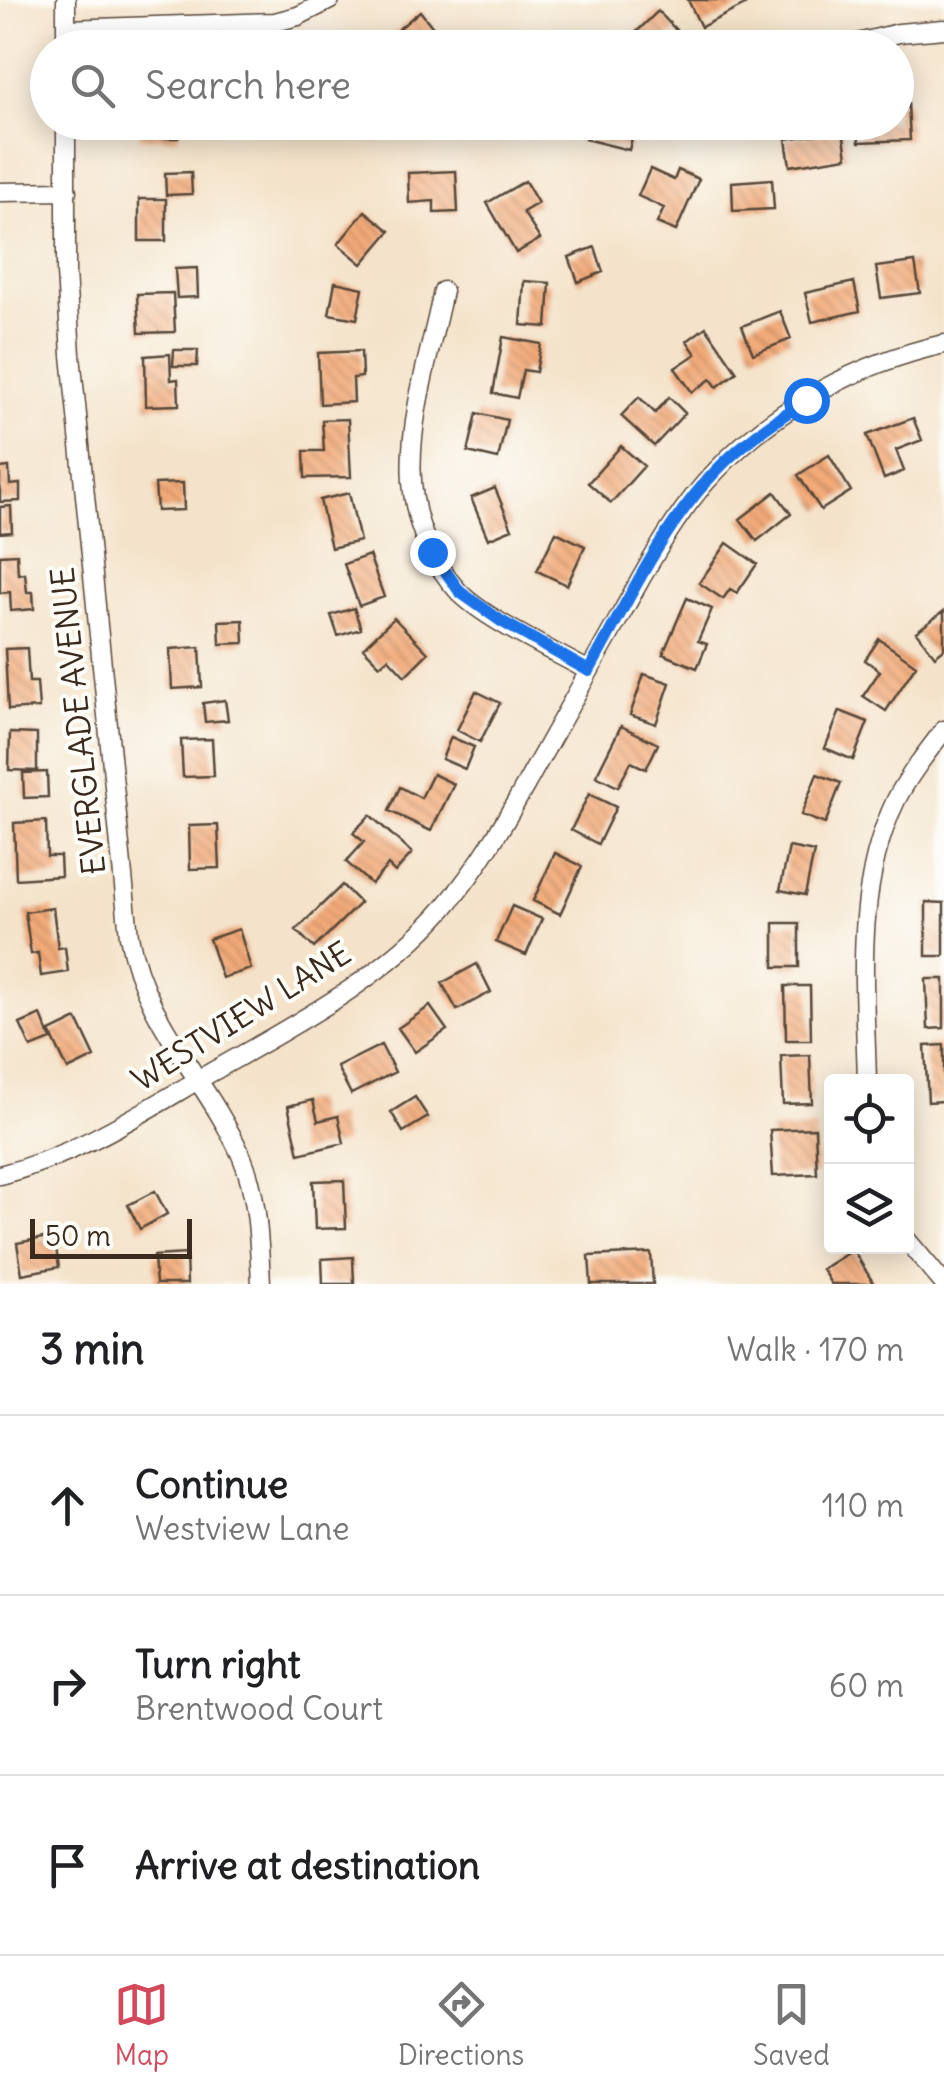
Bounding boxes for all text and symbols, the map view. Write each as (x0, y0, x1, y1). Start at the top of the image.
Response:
search box (30, 30, 914, 140)
icon: search (65, 58, 120, 113)
text: Search here (145, 62, 351, 109)
route start (784, 378, 830, 424)
route end (410, 530, 456, 576)
street label: EVERGLADE AVENUE (41, 565, 115, 877)
street label: WESTVIEW LANE (124, 932, 358, 1100)
map controls (824, 1074, 914, 1254)
button: locate (824, 1074, 914, 1164)
button: layers (824, 1164, 914, 1254)
scale bar (30, 1214, 192, 1258)
text: 50 m (45, 1218, 111, 1254)
text: 3 min (40, 1323, 144, 1375)
text: Walk · 170 m (727, 1329, 904, 1370)
text: Continue (135, 1461, 288, 1508)
icon: ahead (40, 1478, 95, 1533)
text: 110 m (822, 1485, 904, 1526)
text: Westview Lane (135, 1508, 349, 1549)
text: Turn right (135, 1641, 301, 1688)
icon: right (40, 1658, 95, 1713)
text: 60 m (829, 1665, 904, 1706)
text: Brentwood Court (135, 1688, 383, 1729)
icon: arrive (40, 1838, 95, 1893)
text: Arrive at destination (135, 1842, 480, 1889)
tab: Map (114, 1977, 169, 2073)
tab: Directions (398, 1977, 524, 2073)
tab: Saved (753, 1977, 830, 2073)

